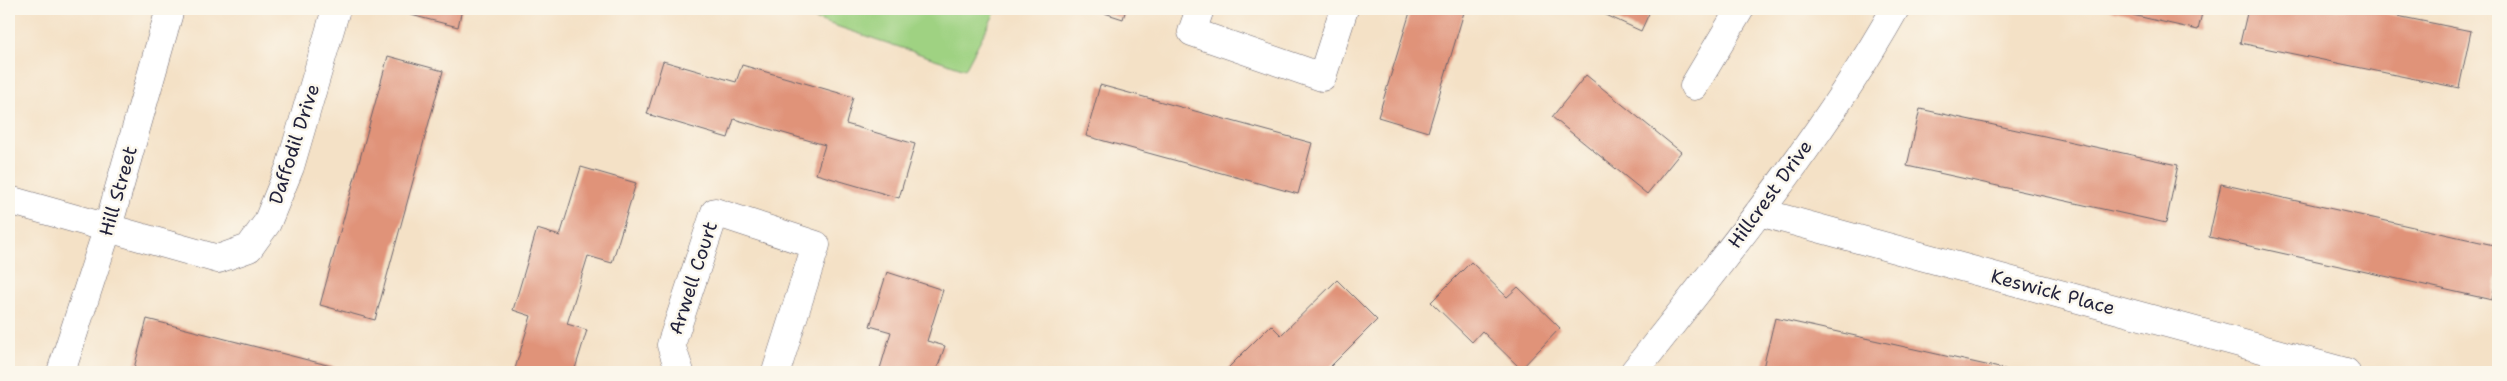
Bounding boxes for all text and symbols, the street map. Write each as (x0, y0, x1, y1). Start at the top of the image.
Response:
street label: Daffodil Drive (263, 81, 325, 207)
street label: Hillcrest Drive (1722, 135, 1818, 253)
street label: Hill Street (93, 143, 143, 239)
street label: Arwell Court (663, 218, 723, 338)
street label: Keswick Place (1988, 263, 2118, 321)

